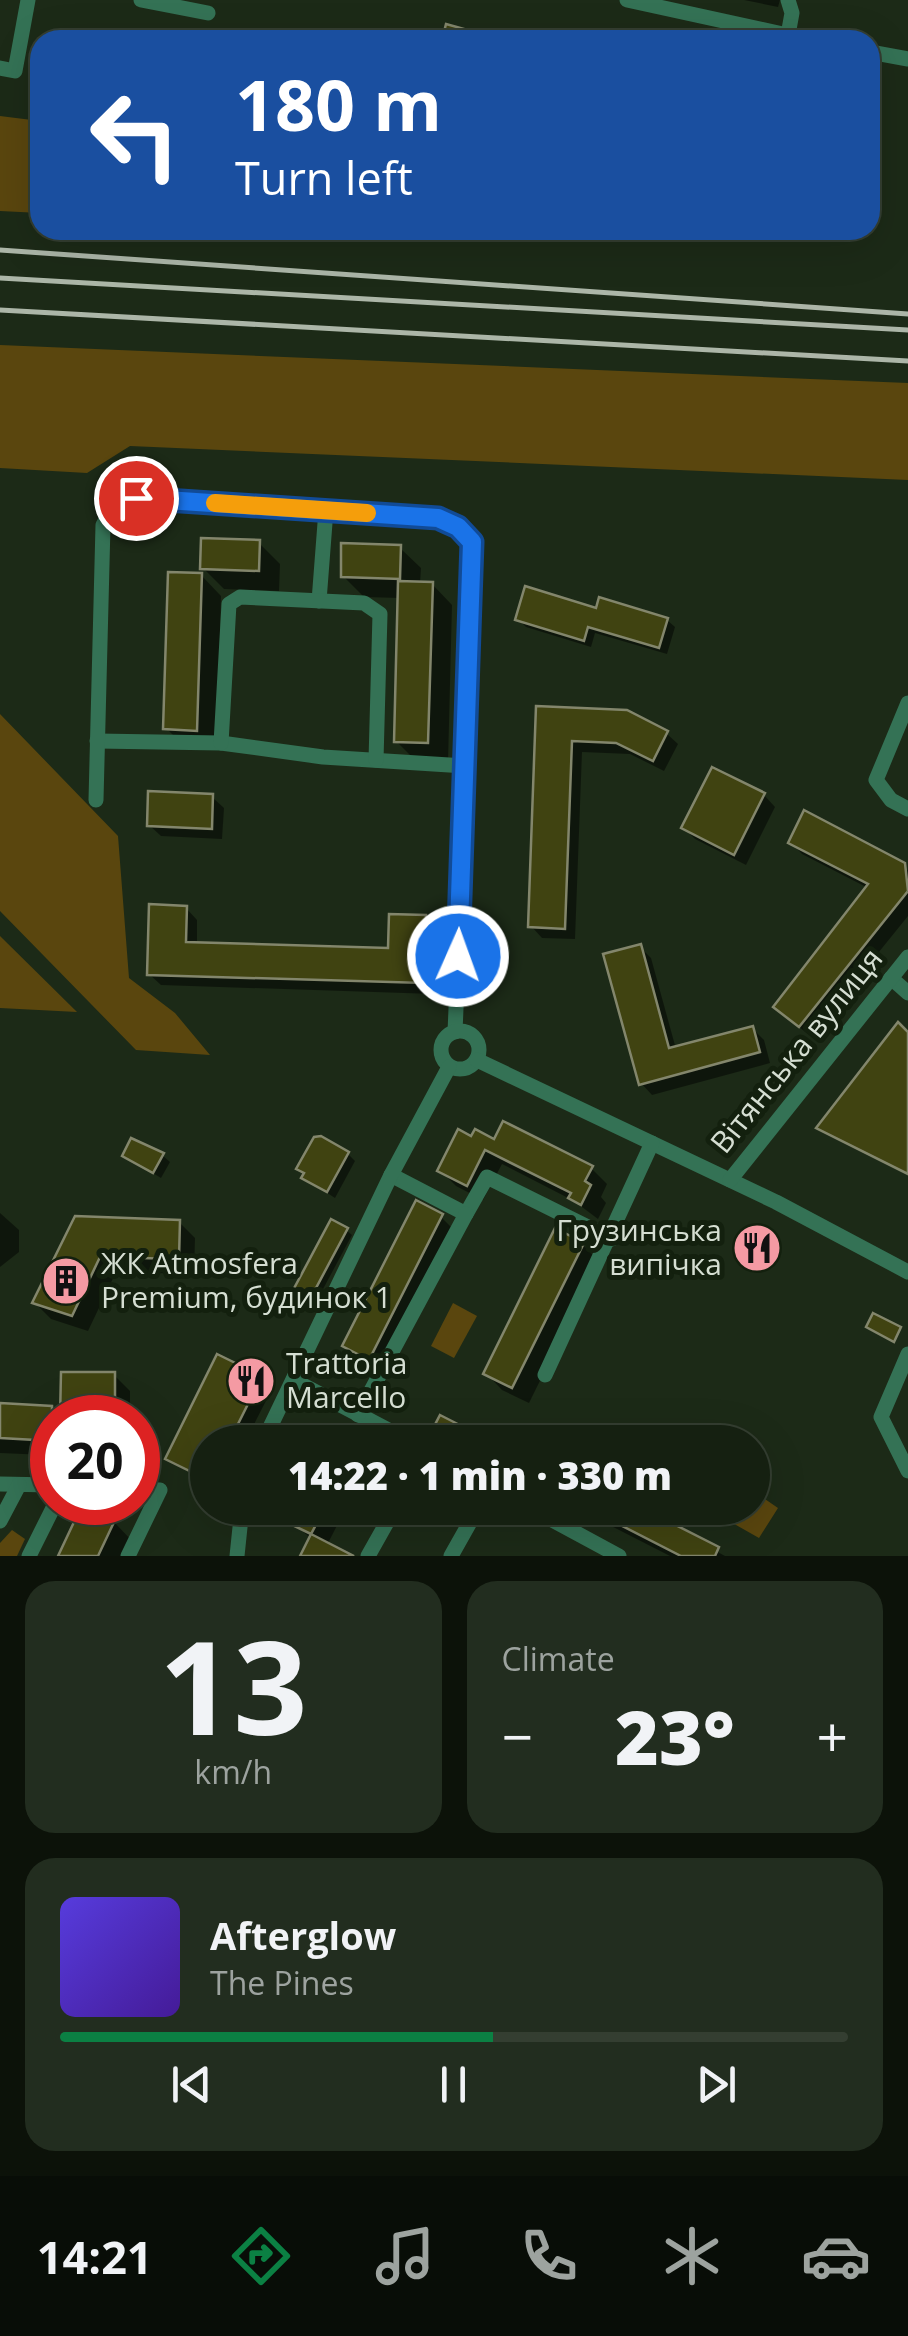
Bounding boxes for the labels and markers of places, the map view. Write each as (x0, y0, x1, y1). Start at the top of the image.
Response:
pin (94, 456, 179, 541)
place label: Грузинська випічка (556, 1209, 722, 1284)
restaurant icon: Грузинська випічка (731, 1222, 783, 1274)
place label: ЖК Atmosfera Premium, будинок 1 (101, 1242, 392, 1317)
building icon: ЖК Atmosfera Premium, будинок 1 (40, 1255, 92, 1307)
place label: Trattoria Marcello (286, 1342, 407, 1417)
restaurant icon: Trattoria Marcello (225, 1355, 277, 1407)

